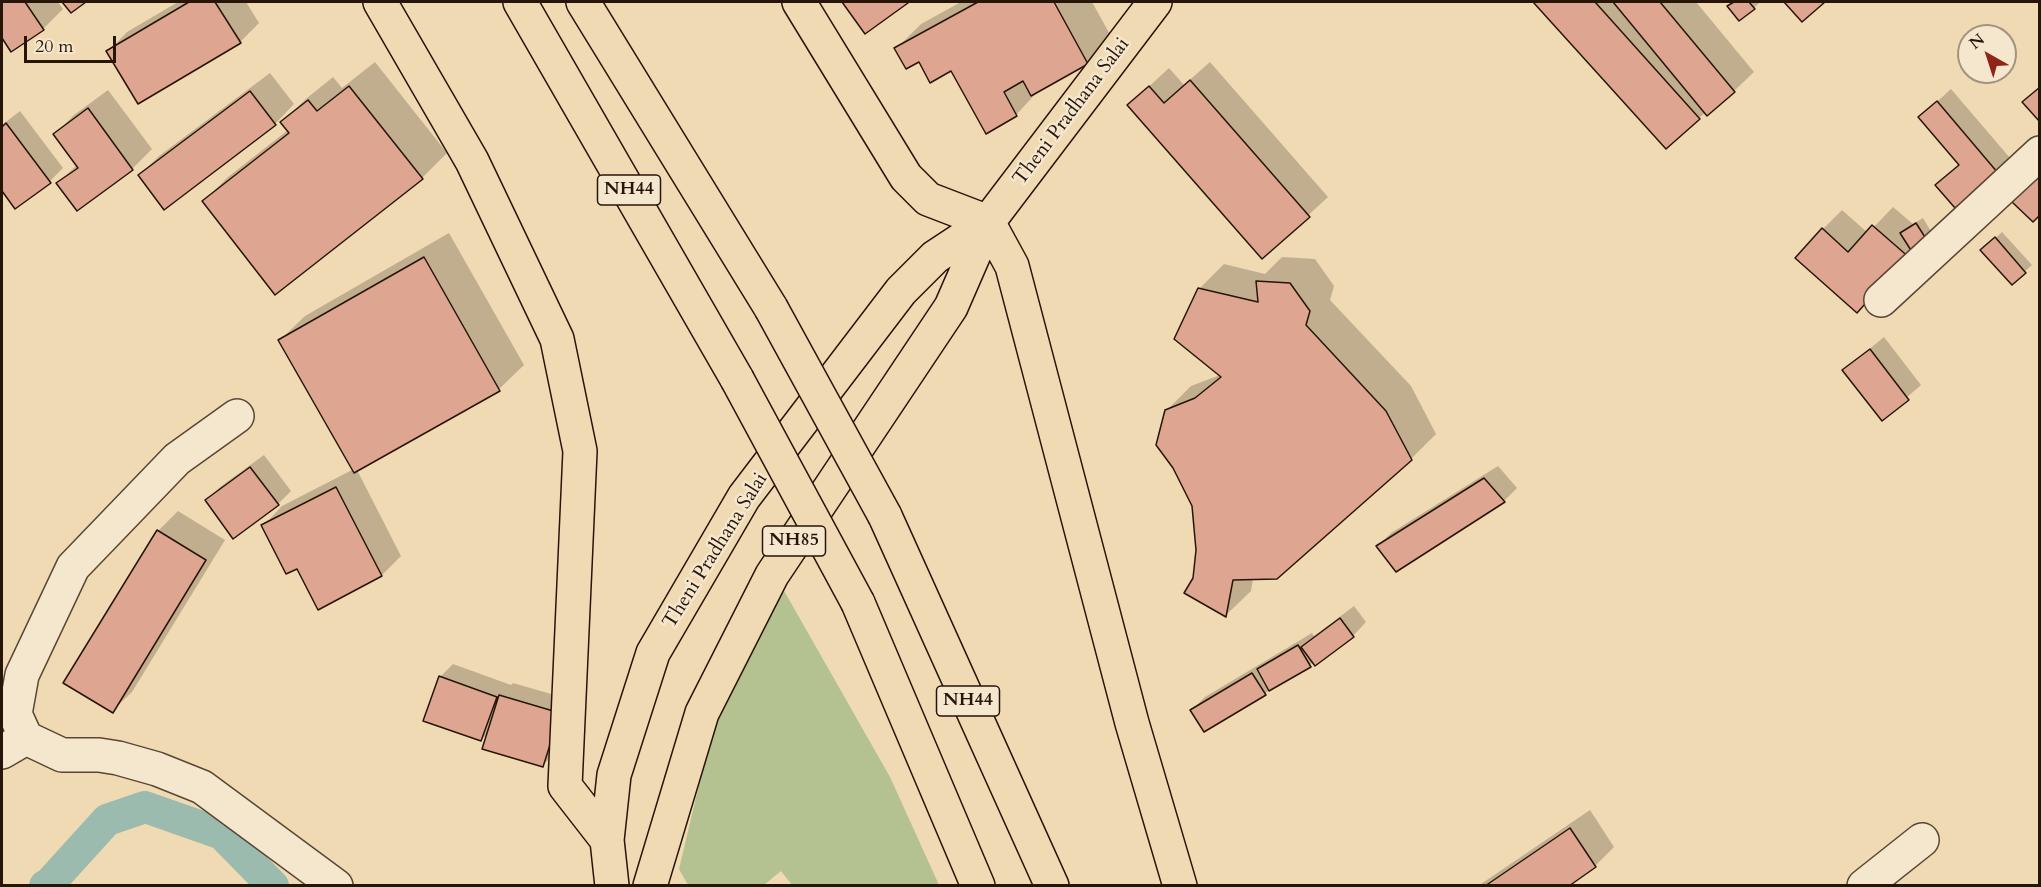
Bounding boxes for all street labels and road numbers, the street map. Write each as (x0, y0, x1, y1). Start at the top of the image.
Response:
street label: Theni Pradhana Salai (1009, 33, 1135, 191)
road number: NH44 (598, 175, 660, 205)
street label: Theni Pradhana Salai (659, 469, 773, 633)
road number: NH85 (762, 526, 826, 556)
road number: NH44 (936, 686, 1000, 716)

